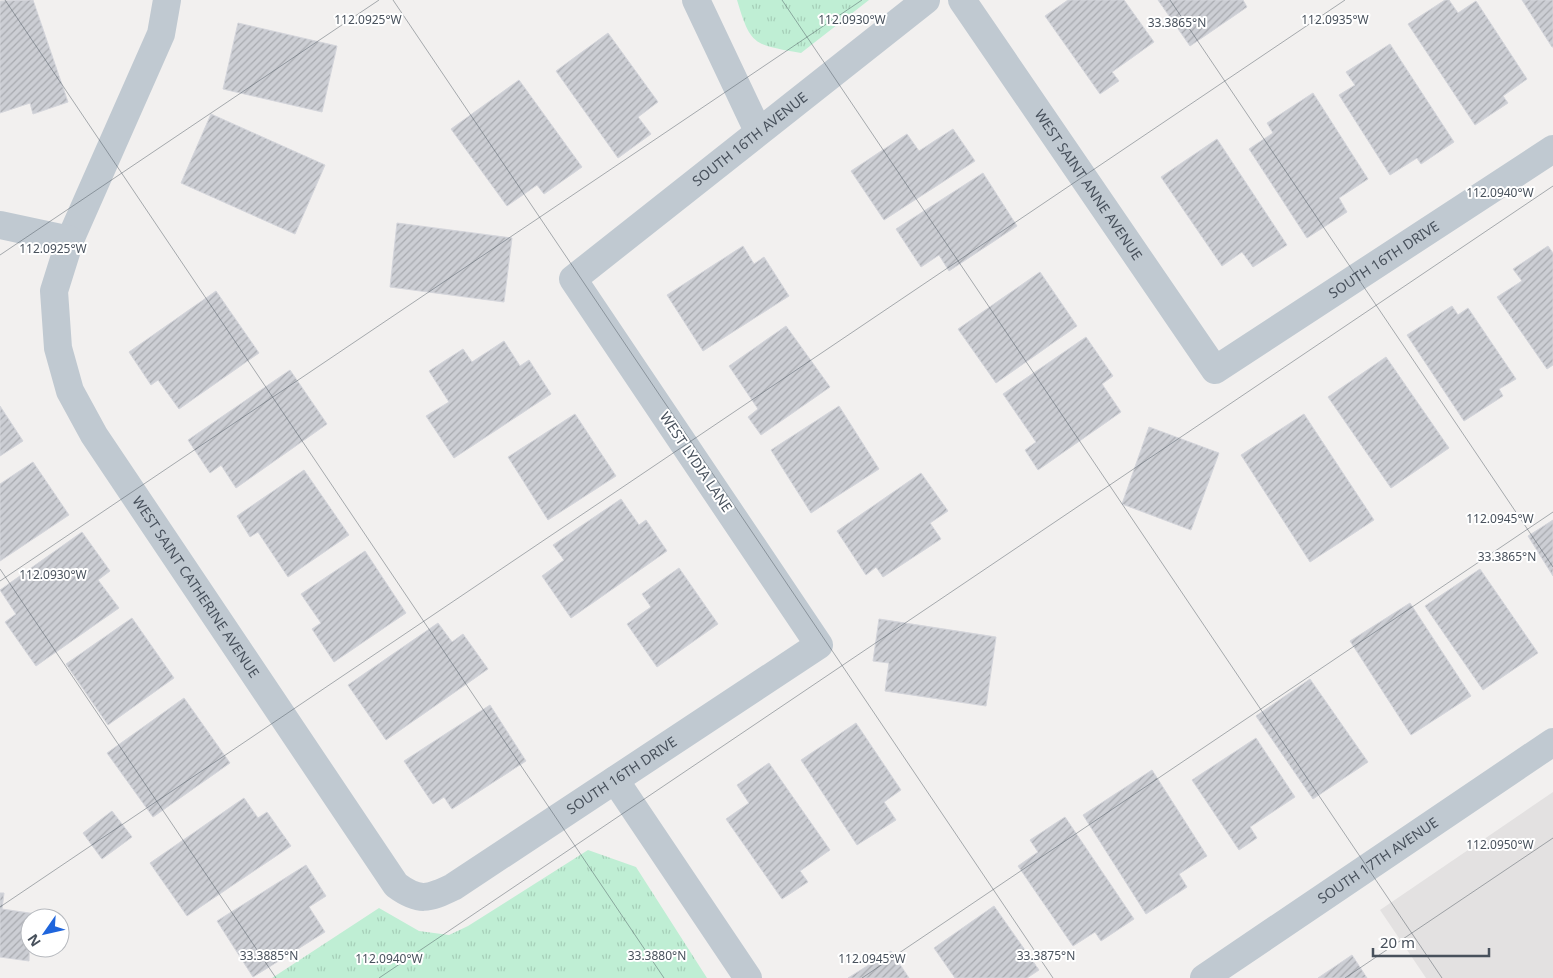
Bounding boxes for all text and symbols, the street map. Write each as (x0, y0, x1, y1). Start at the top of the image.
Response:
text: 112.0925°W (334, 11, 402, 28)
text: 112.0930°W (818, 11, 886, 28)
text: 112.0935°W (1301, 11, 1369, 28)
text: 33.3865°N (1148, 14, 1206, 31)
street label: SOUTH 16TH AVENUE (688, 87, 811, 190)
street label: WEST SAINT ANNE AVENUE (1031, 106, 1147, 264)
text: 112.0940°W (1466, 184, 1534, 201)
street label: SOUTH 16TH DRIVE (1325, 216, 1443, 302)
text: 112.0925°W (19, 240, 87, 257)
street label: WEST LYDIA LANE (656, 408, 737, 516)
street label: WEST SAINT CATHERINE AVENUE (129, 492, 264, 681)
text: 112.0945°W (1466, 510, 1534, 527)
text: 33.3865°N (1478, 548, 1536, 565)
text: 112.0930°W (19, 566, 87, 583)
street label: SOUTH 16TH DRIVE (563, 732, 680, 818)
street label: SOUTH 17TH AVENUE (1314, 812, 1442, 908)
text: 112.0950°W (1466, 836, 1534, 853)
north arrow (20, 908, 70, 958)
scale bar (1373, 926, 1489, 958)
text: N (23, 931, 45, 951)
text: 20 m (1380, 932, 1415, 952)
text: 33.3885°N (240, 947, 298, 964)
text: 33.3880°N (628, 947, 686, 964)
text: 33.3875°N (1017, 947, 1075, 964)
text: 112.0940°W (355, 950, 423, 967)
text: 112.0945°W (838, 950, 906, 967)

